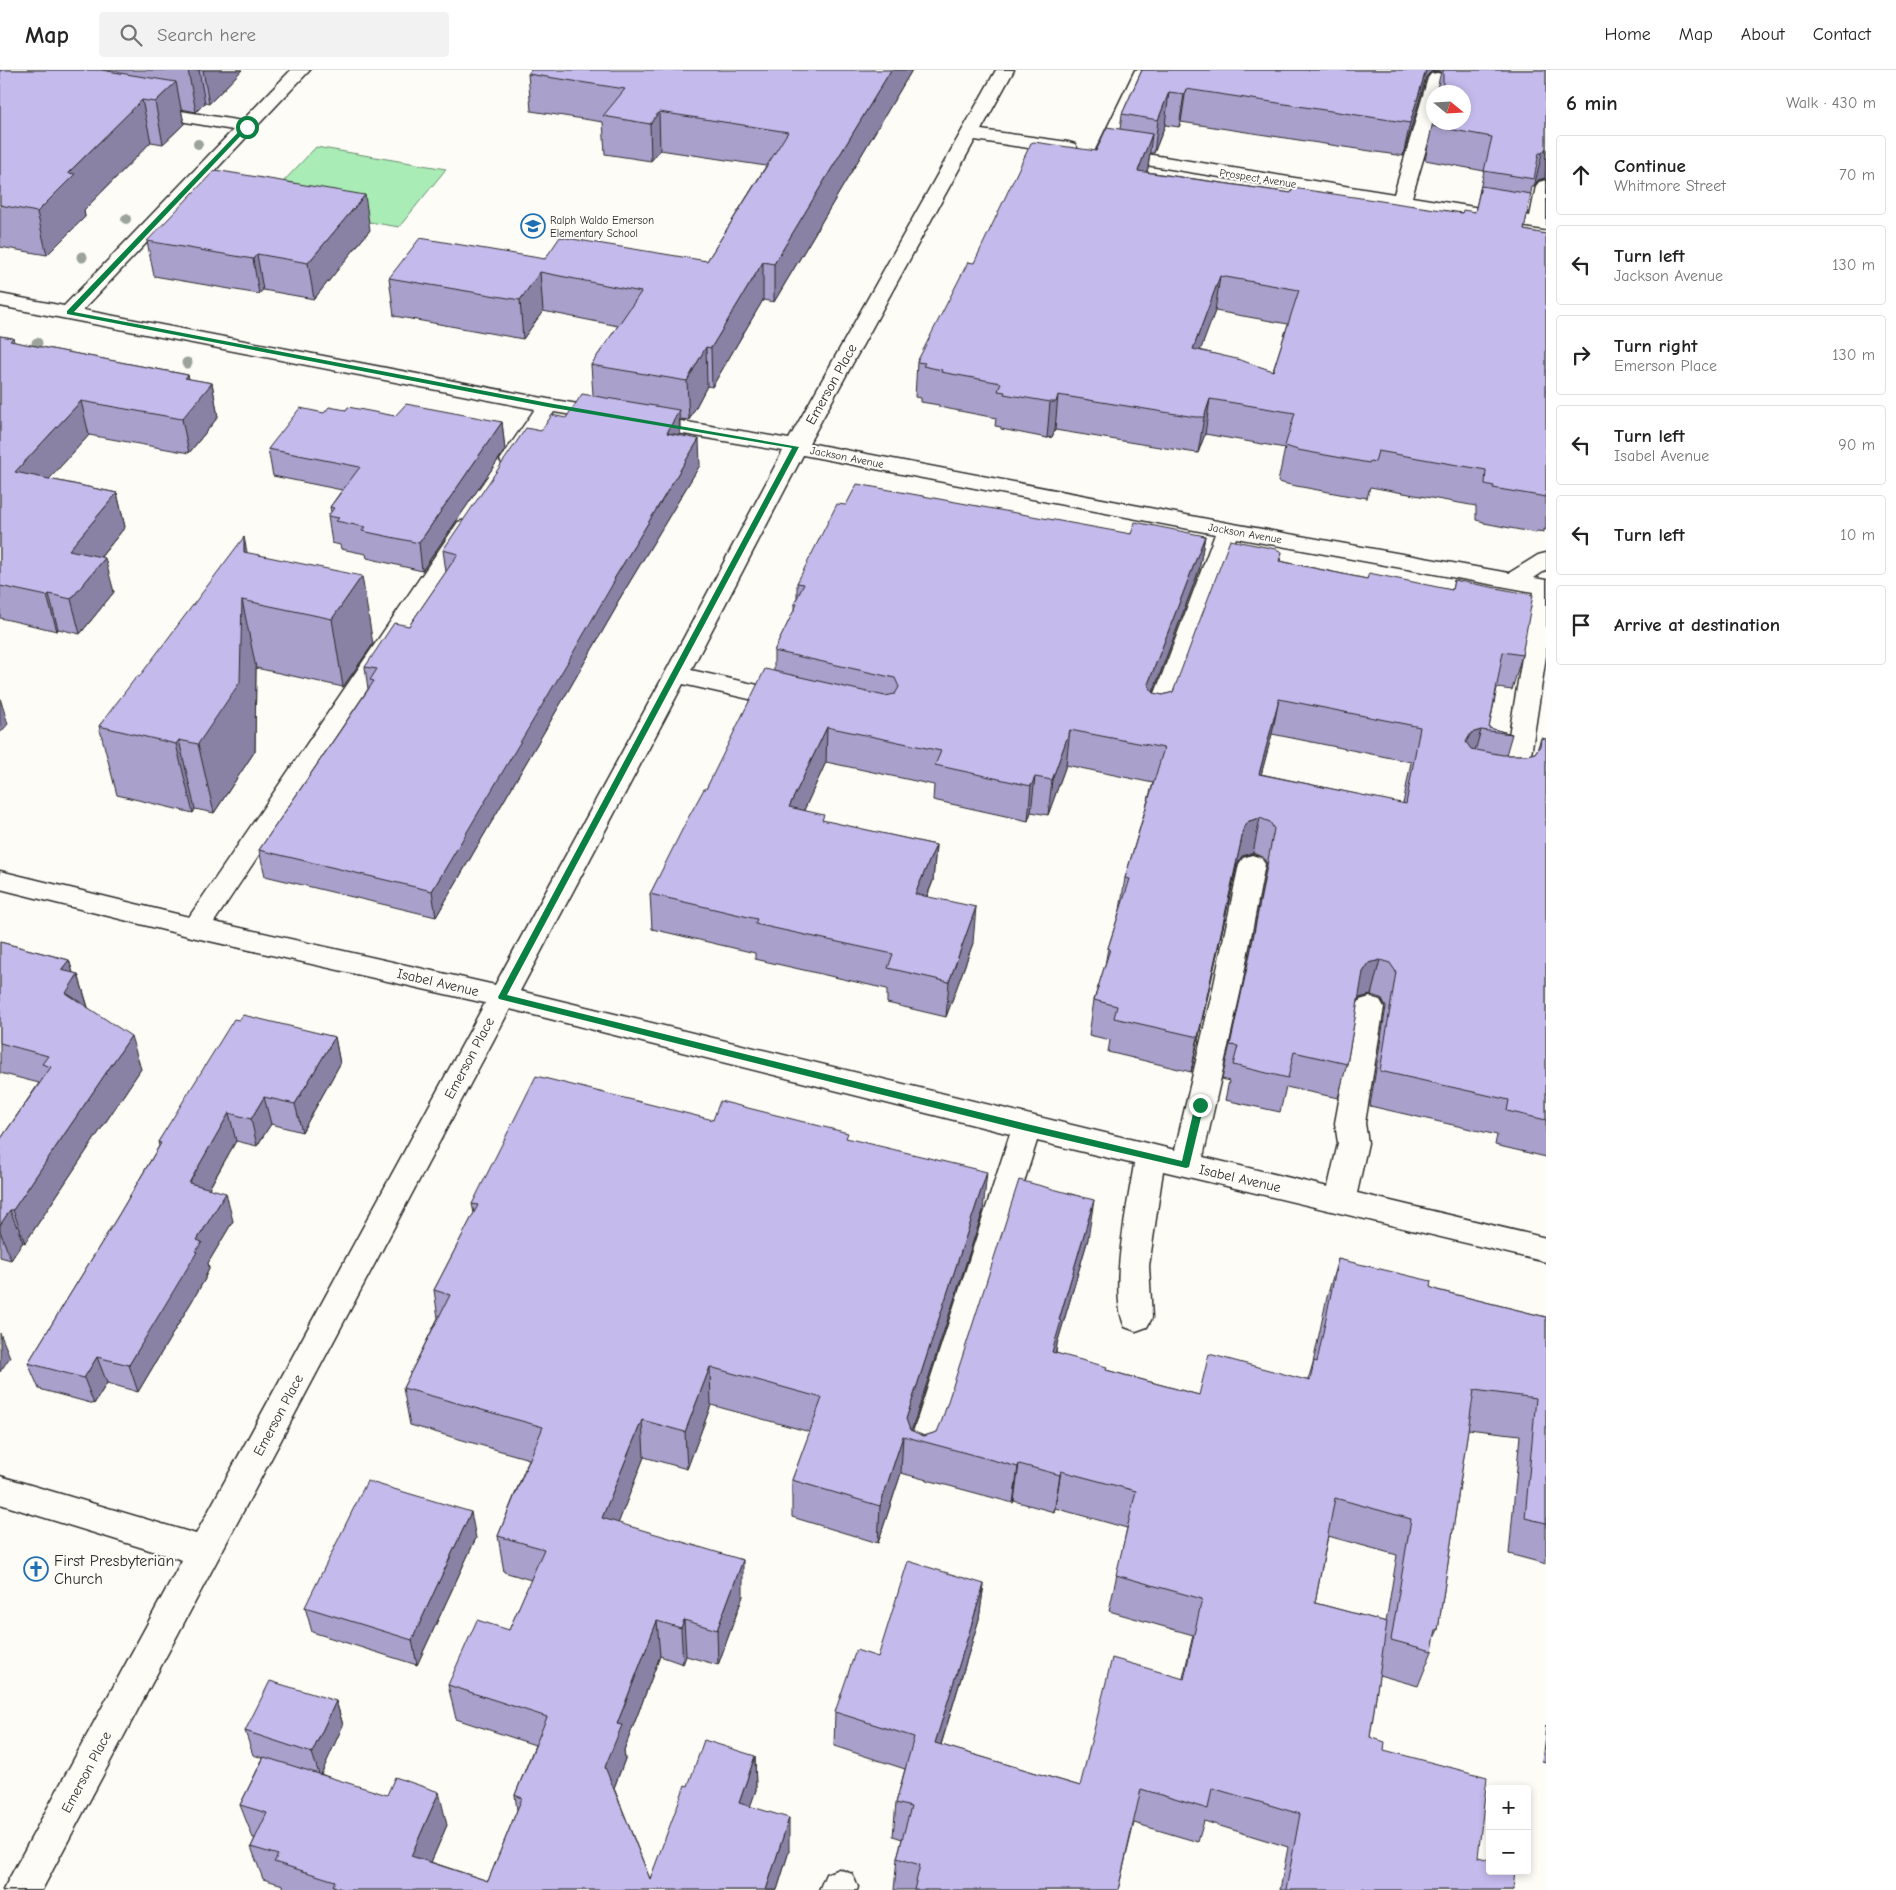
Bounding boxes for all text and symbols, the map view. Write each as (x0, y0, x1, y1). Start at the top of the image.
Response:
search box (99, 12, 449, 57)
text: Map (25, 21, 69, 49)
icon: search (117, 21, 145, 49)
text: Search here (157, 24, 256, 46)
text: Home (1604, 24, 1651, 45)
text: Map (1679, 24, 1713, 45)
text: About (1741, 24, 1785, 45)
text: Contact (1813, 24, 1871, 45)
north arrow (1426, 85, 1471, 130)
text: 6 min (1566, 91, 1618, 115)
text: Walk · 430 m (1786, 94, 1876, 112)
route start (236, 116, 259, 139)
text: Continue (1614, 155, 1686, 177)
icon: ahead (1567, 161, 1595, 189)
street label: Prospect Avenue (1219, 166, 1298, 191)
text: 70 m (1839, 166, 1875, 184)
text: Whitmore Street (1614, 177, 1726, 195)
school or university icon: Ralph Waldo Emerson Elementary School (520, 213, 546, 239)
place label: Ralph Waldo Emerson Elementary School (550, 214, 654, 240)
text: Turn left (1614, 245, 1685, 267)
icon: left (1567, 251, 1595, 279)
text: 130 m (1832, 256, 1875, 274)
text: Jackson Avenue (1614, 267, 1723, 285)
text: Turn right (1614, 335, 1698, 357)
street label: Emerson Place (802, 341, 861, 428)
icon: right (1567, 341, 1595, 369)
text: 130 m (1832, 346, 1875, 364)
text: Emerson Place (1614, 357, 1717, 375)
text: Turn left (1614, 425, 1685, 447)
icon: left (1567, 431, 1595, 459)
text: 90 m (1838, 436, 1875, 454)
street label: Jackson Avenue (809, 444, 885, 471)
text: Isabel Avenue (1614, 447, 1709, 465)
street label: Jackson Avenue (1207, 521, 1283, 546)
icon: left (1567, 521, 1595, 549)
text: Turn left (1614, 524, 1685, 546)
text: 10 m (1840, 526, 1875, 544)
icon: arrive (1567, 611, 1595, 639)
text: Arrive at destination (1614, 614, 1780, 636)
street label: Isabel Avenue (395, 965, 480, 1000)
street label: Emerson Place (441, 1014, 498, 1102)
route end (1189, 1094, 1212, 1117)
street label: Isabel Avenue (1197, 1161, 1282, 1196)
street label: Emerson Place (250, 1371, 307, 1459)
place label: First Presbyterian Church (54, 1552, 174, 1588)
church icon: First Presbyterian Church (23, 1556, 49, 1582)
street label: Emerson Place (58, 1728, 115, 1816)
map controls (1486, 1785, 1531, 1875)
button: + (1486, 1785, 1531, 1830)
button: − (1486, 1830, 1531, 1875)

